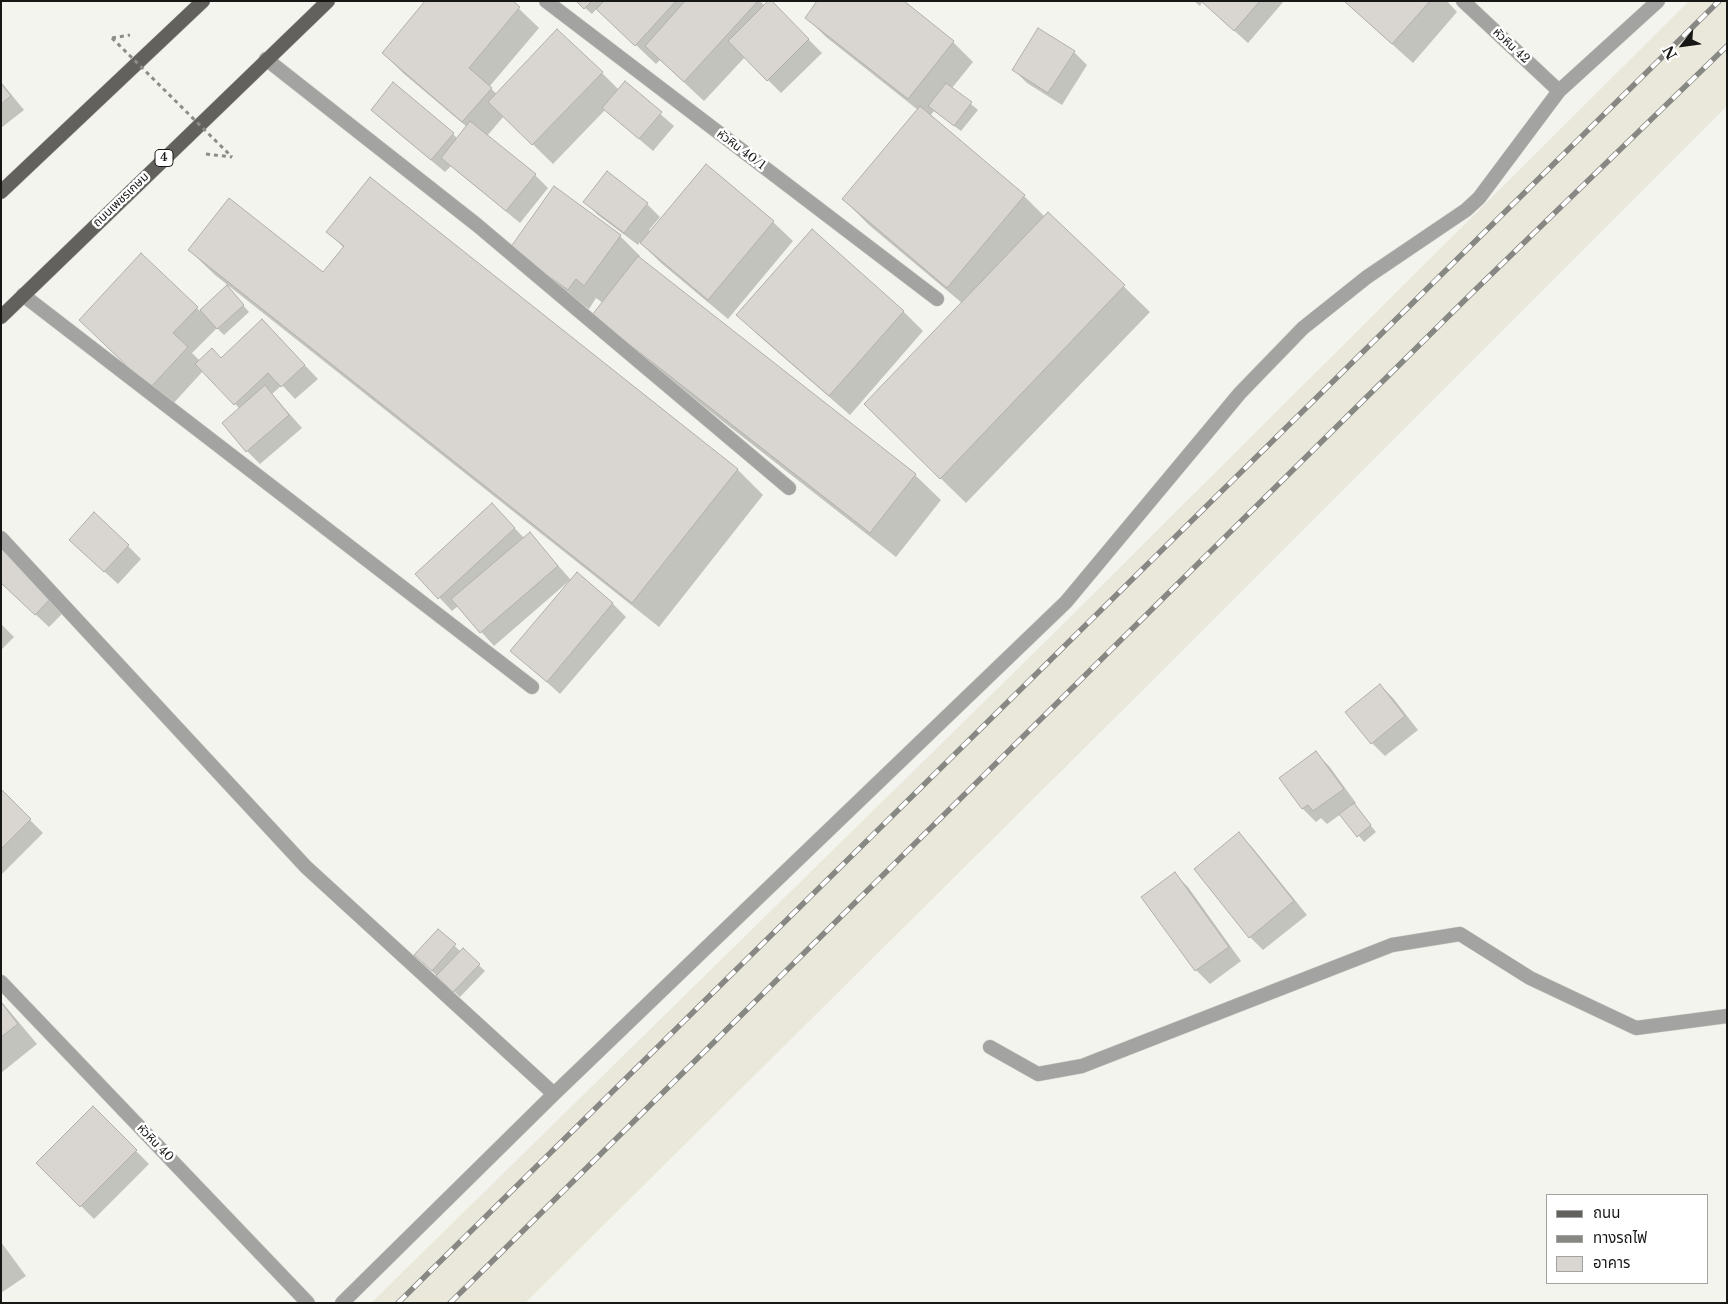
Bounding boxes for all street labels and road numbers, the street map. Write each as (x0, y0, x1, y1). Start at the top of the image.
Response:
street label: หัวหิน 42 (1490, 25, 1532, 67)
street label: หัวหิน 40/1 (714, 127, 768, 173)
road number: 4 (155, 150, 173, 167)
street label: ถนนเพชรเกษม (90, 170, 152, 230)
street label: หัวหิน 40 (134, 1121, 176, 1165)

